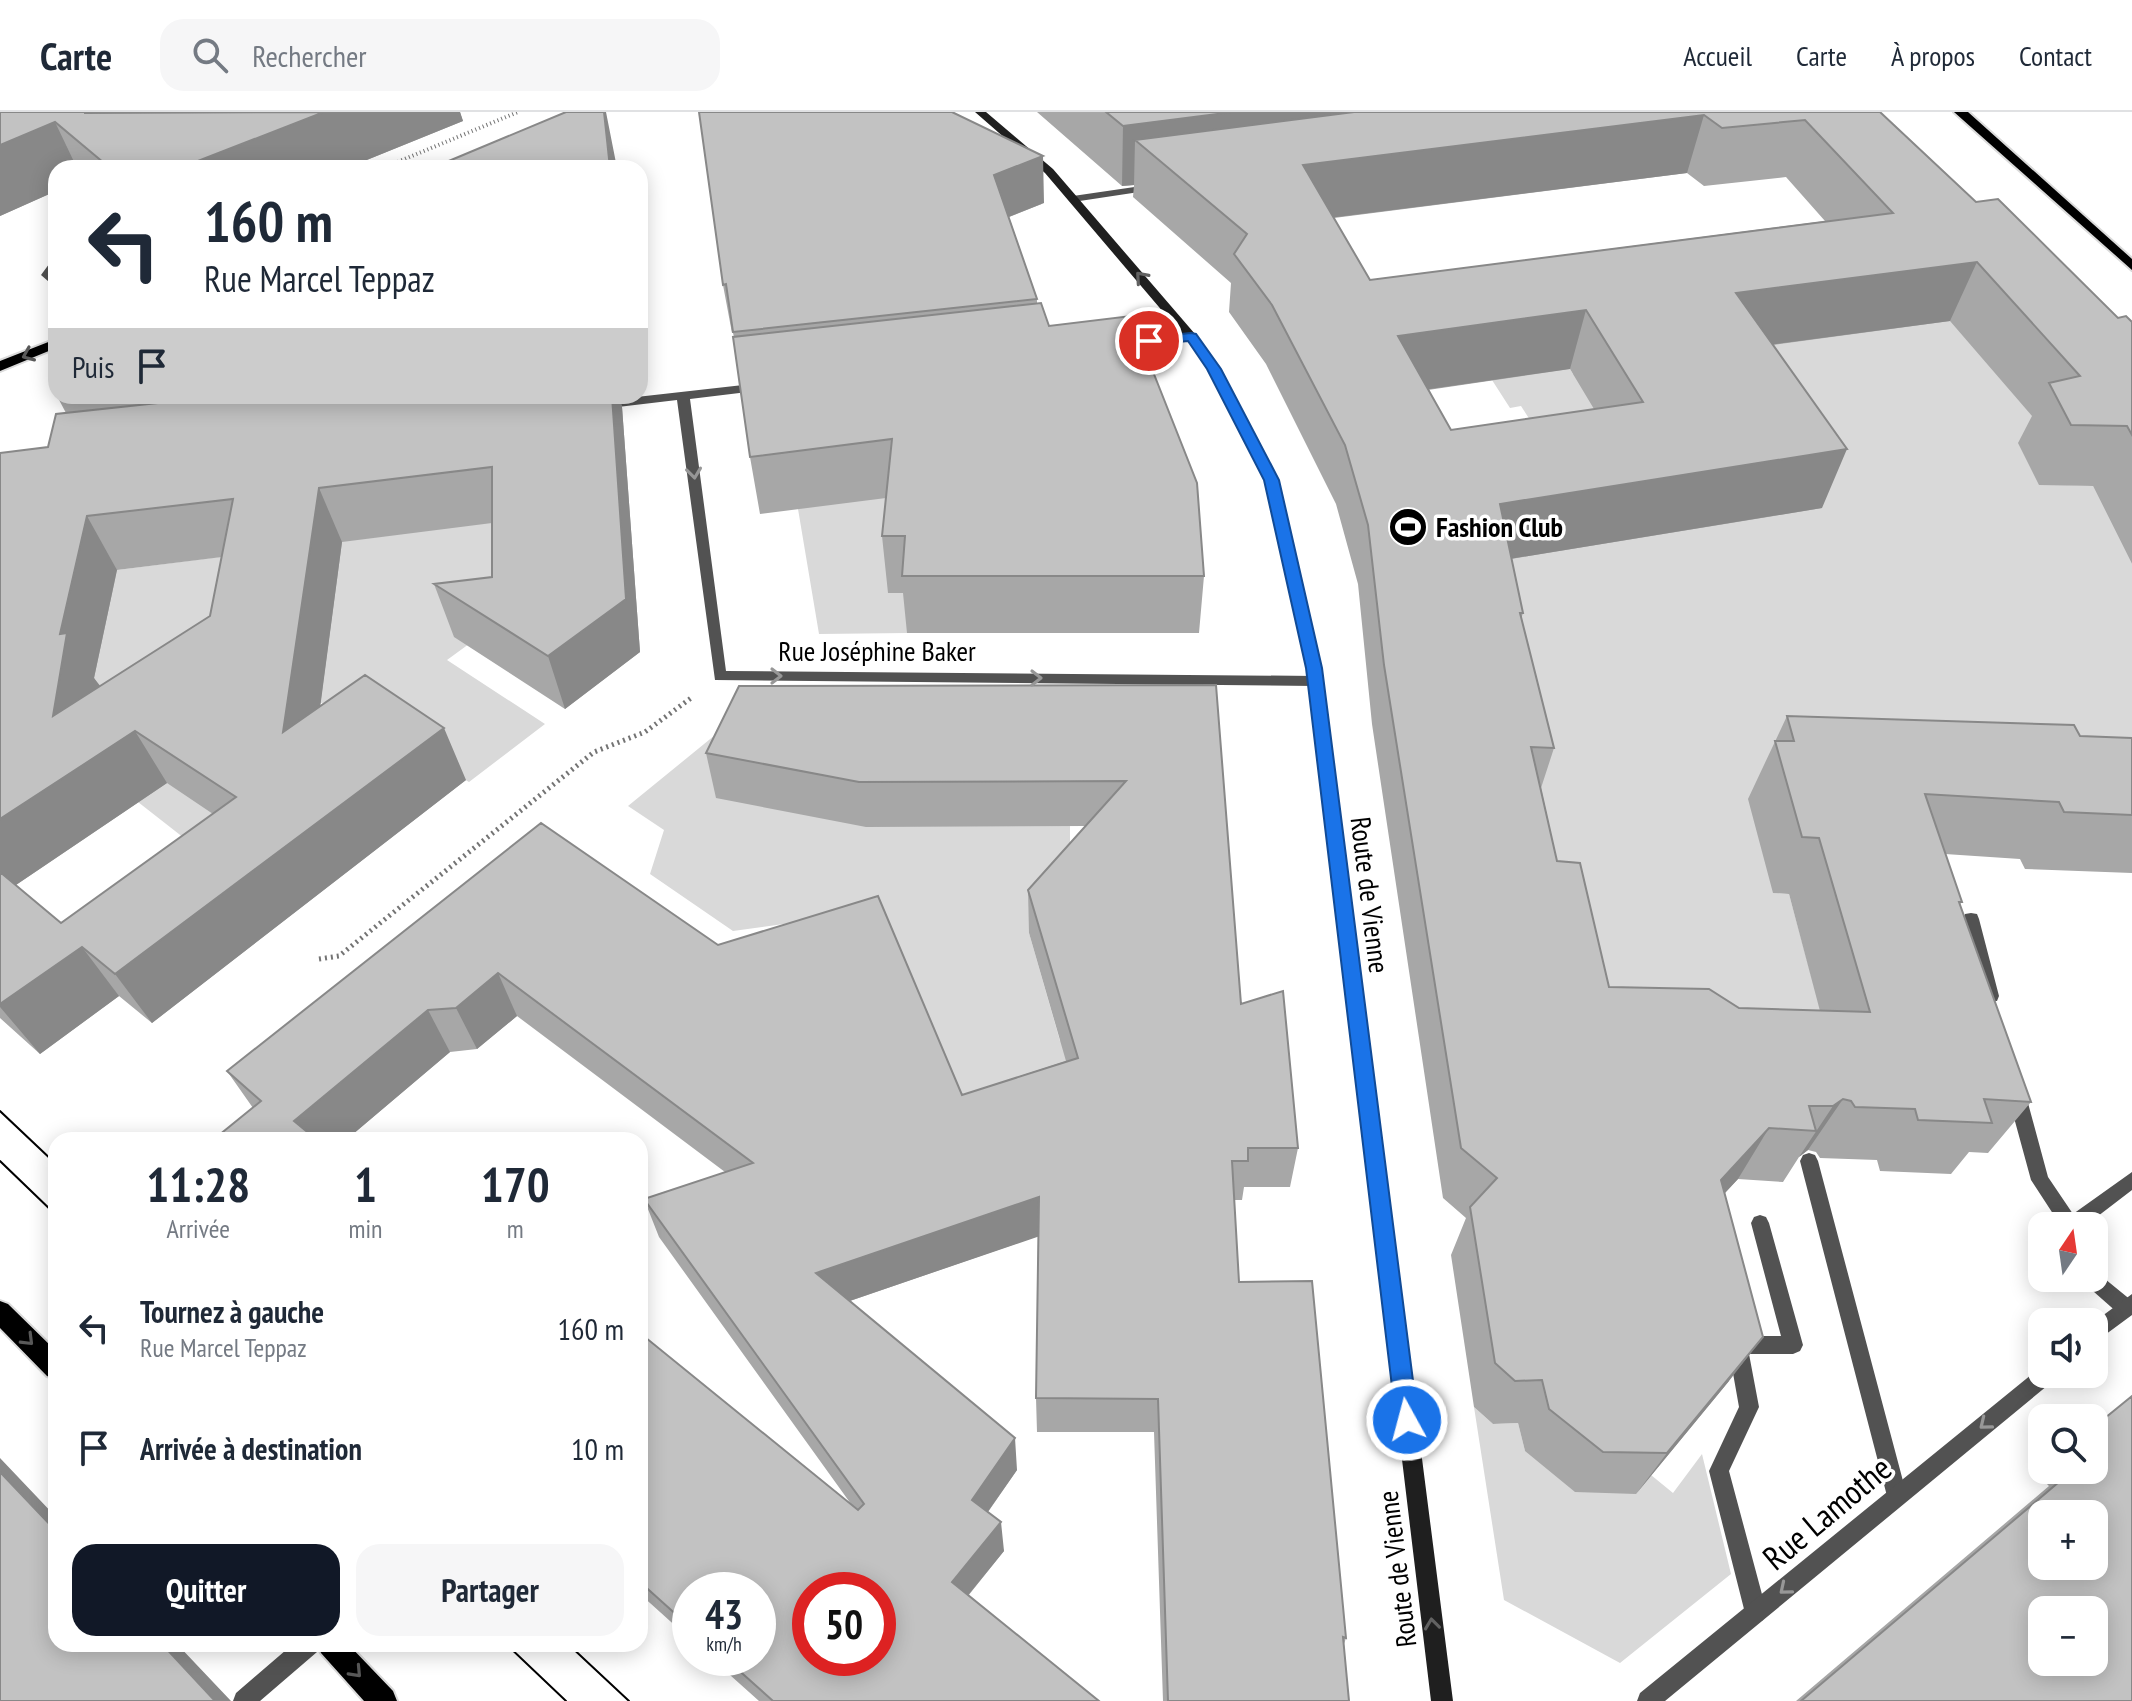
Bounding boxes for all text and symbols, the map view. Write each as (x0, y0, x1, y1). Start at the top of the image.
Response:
search box (160, 19, 720, 91)
text: Carte (40, 31, 112, 80)
icon: search (188, 33, 232, 77)
text: Rechercher (252, 36, 367, 75)
text: Accueil (1683, 37, 1752, 74)
text: Carte (1796, 37, 1847, 74)
text: À propos (1891, 37, 1975, 74)
text: Contact (2019, 37, 2092, 74)
text: 160 m (204, 185, 333, 257)
icon: left (72, 192, 176, 296)
text: Rue Marcel Teppaz (204, 255, 435, 302)
one-way arrow (1136, 272, 1151, 287)
pin (1115, 307, 1183, 375)
icon: arrive (1127, 319, 1171, 363)
icon: arrive (130, 344, 174, 388)
one-way arrow (22, 345, 36, 361)
text: Puis (72, 347, 114, 386)
one-way arrow (685, 466, 702, 480)
sports icon: Fashion Club (1387, 506, 1429, 548)
place label: Fashion Club (1436, 508, 1563, 545)
street label: Rue Joséphine Baker (778, 632, 976, 669)
one-way arrow (770, 667, 783, 685)
one-way arrow (1030, 669, 1043, 687)
street label: Route de Vienne (1343, 815, 1398, 975)
text: 11:28 (146, 1153, 250, 1215)
text: 1 (354, 1153, 377, 1215)
text: 170 (481, 1153, 550, 1215)
text: Arrivée (166, 1212, 230, 1245)
text: min (348, 1212, 382, 1245)
text: m (507, 1212, 524, 1245)
north arrow (2028, 1212, 2108, 1292)
map controls (2028, 1212, 2108, 1676)
text: Tournez à gauche (140, 1292, 324, 1331)
icon: left (72, 1306, 116, 1350)
button: sound (2028, 1308, 2108, 1388)
text: 160 m (558, 1309, 624, 1348)
one-way arrow (19, 1331, 33, 1345)
text: Rue Marcel Teppaz (140, 1331, 307, 1364)
position arrow (1365, 1378, 1449, 1462)
button: search (2028, 1404, 2108, 1484)
one-way arrow (1980, 1414, 1995, 1428)
icon: arrive (72, 1426, 116, 1470)
text: Arrivée à destination (140, 1429, 362, 1468)
text: 10 m (571, 1429, 624, 1468)
street label: Rue Lamothe (1753, 1446, 1900, 1579)
street label: Route de Vienne (1369, 1489, 1424, 1649)
button: + (2028, 1500, 2108, 1580)
button: Quitter (72, 1544, 340, 1636)
button: Partager (356, 1544, 624, 1636)
speed limit sign: 50 (792, 1572, 896, 1676)
one-way arrow (1780, 1579, 1794, 1594)
text: 43 (705, 1588, 743, 1640)
button: − (2028, 1596, 2108, 1676)
one-way arrow (1424, 1617, 1441, 1630)
text: km/h (706, 1631, 742, 1657)
one-way arrow (347, 1663, 361, 1678)

